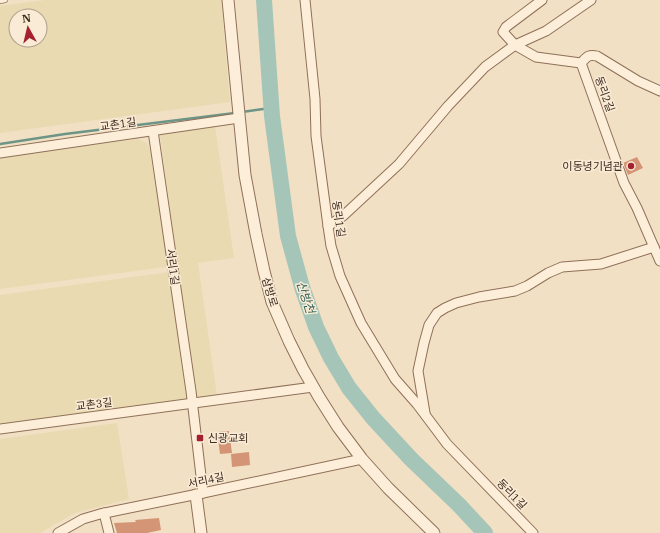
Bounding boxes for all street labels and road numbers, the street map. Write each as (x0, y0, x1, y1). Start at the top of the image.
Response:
street label: 동리2길 (592, 74, 618, 114)
street label: 교촌1길 (99, 114, 137, 134)
street label: 동리1길 (329, 200, 349, 238)
street label: 서리1길 (163, 248, 183, 286)
street label: 삼방로 (259, 275, 281, 309)
street label: 교촌3길 (75, 395, 113, 413)
street label: 서리4길 (186, 469, 226, 491)
street label: 동리1길 (494, 476, 530, 512)

